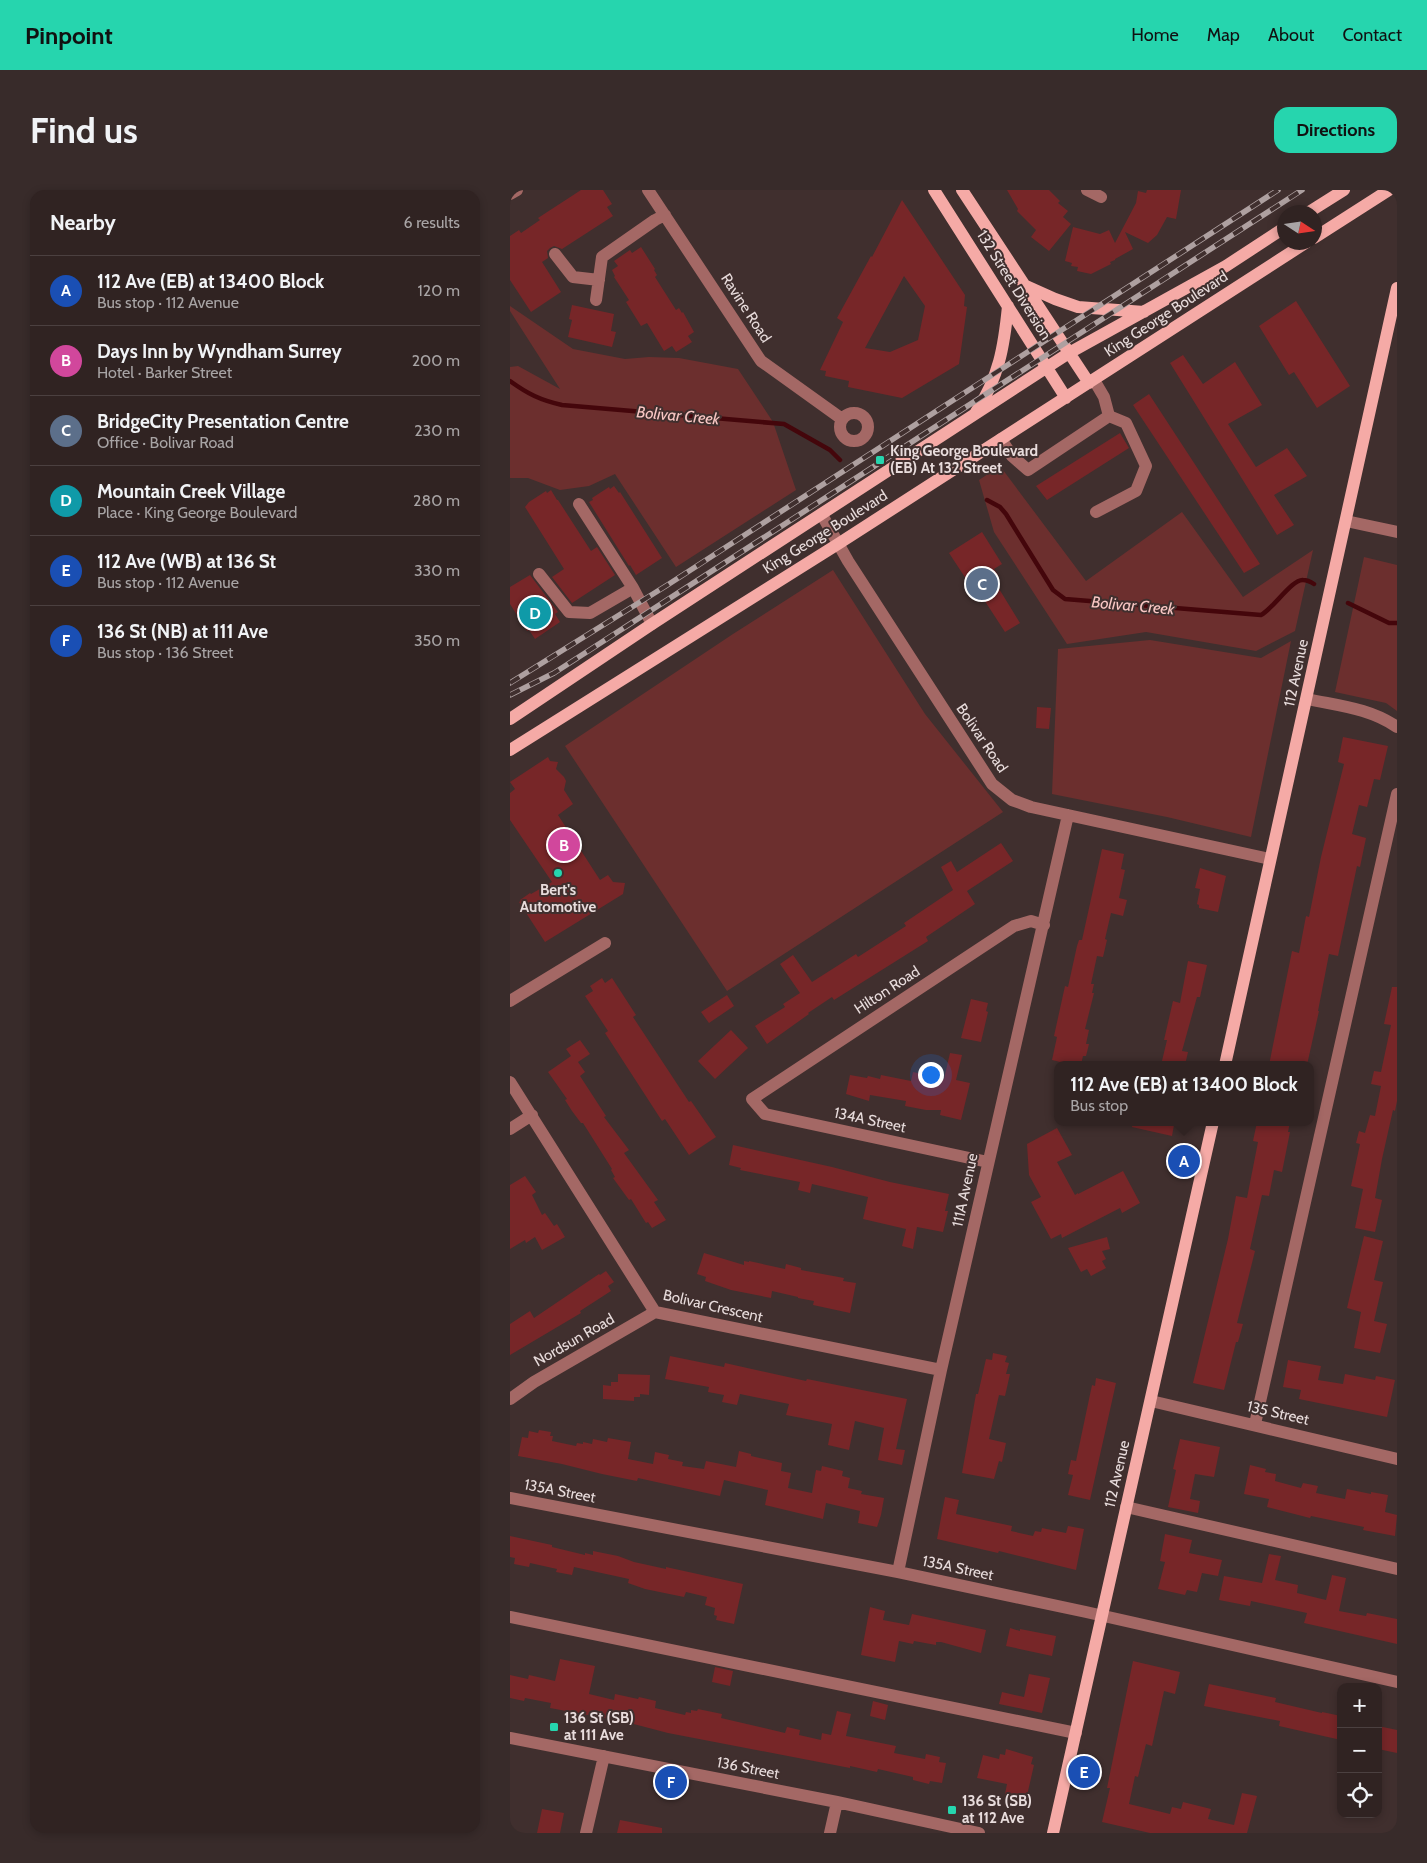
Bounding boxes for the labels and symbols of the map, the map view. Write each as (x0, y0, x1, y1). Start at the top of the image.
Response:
north arrow (1277, 205, 1322, 250)
street label: 132 Street Diversion (973, 227, 1055, 343)
street label: King George Boulevard (1101, 267, 1231, 361)
street label: Ravine Road (717, 270, 775, 346)
water label: Bolivar Creek (636, 402, 722, 429)
place label: King George Boulevard (EB) At 132 Street (890, 442, 1038, 477)
marker: King George Boulevard (EB) At 132 Street (874, 454, 886, 466)
street label: King George Boulevard (759, 486, 891, 578)
pin: C (966, 565, 998, 603)
water label: Bolivar Creek (1091, 592, 1177, 619)
pin: D (519, 594, 551, 632)
street label: 112 Avenue (1280, 637, 1312, 708)
street label: Bolivar Road (952, 700, 1012, 776)
pin: B (548, 826, 580, 864)
marker: Bert's Automotive (552, 867, 564, 879)
place label: Bert's Automotive (520, 881, 596, 916)
street label: Hilton Road (851, 962, 923, 1018)
your location (918, 1062, 944, 1088)
street label: 134A Street (833, 1104, 907, 1136)
pin: A (1168, 1142, 1200, 1180)
street label: 111A Avenue (948, 1151, 982, 1228)
street label: Bolivar Crescent (661, 1286, 765, 1326)
street label: Nordsun Road (531, 1310, 617, 1370)
street label: 135 Street (1245, 1397, 1311, 1429)
street label: 112 Avenue (1101, 1438, 1134, 1509)
street label: 135A Street (523, 1475, 597, 1507)
street label: 135A Street (921, 1552, 995, 1584)
place label: 136 St (SB) at 111 Ave (564, 1709, 634, 1744)
marker: 136 St (SB) at 111 Ave (548, 1721, 560, 1733)
street label: 136 Street (715, 1753, 781, 1783)
pin: E (1068, 1753, 1100, 1791)
pin: F (655, 1763, 687, 1801)
place label: 136 St (SB) at 112 Ave (962, 1792, 1032, 1827)
marker: 136 St (SB) at 112 Ave (946, 1804, 958, 1816)

